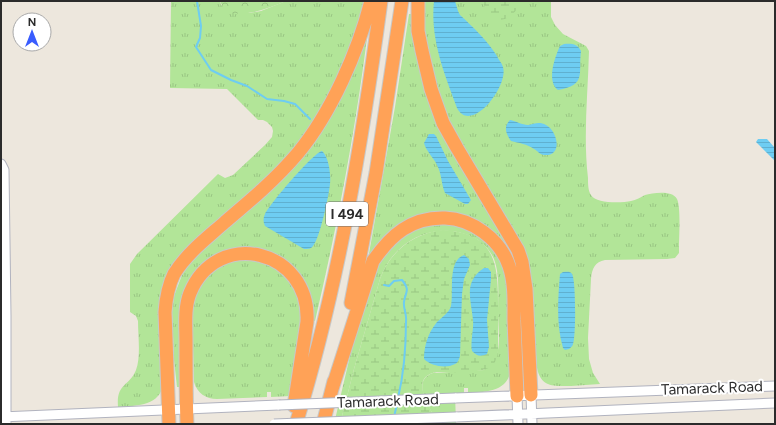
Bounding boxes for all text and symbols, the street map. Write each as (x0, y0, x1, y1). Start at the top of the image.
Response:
north arrow (12, 12, 52, 52)
text: N (28, 16, 36, 29)
road number: I 494 (326, 202, 368, 226)
street label: Tamarack Road (661, 377, 763, 399)
street label: Tamarack Road (337, 390, 439, 412)

